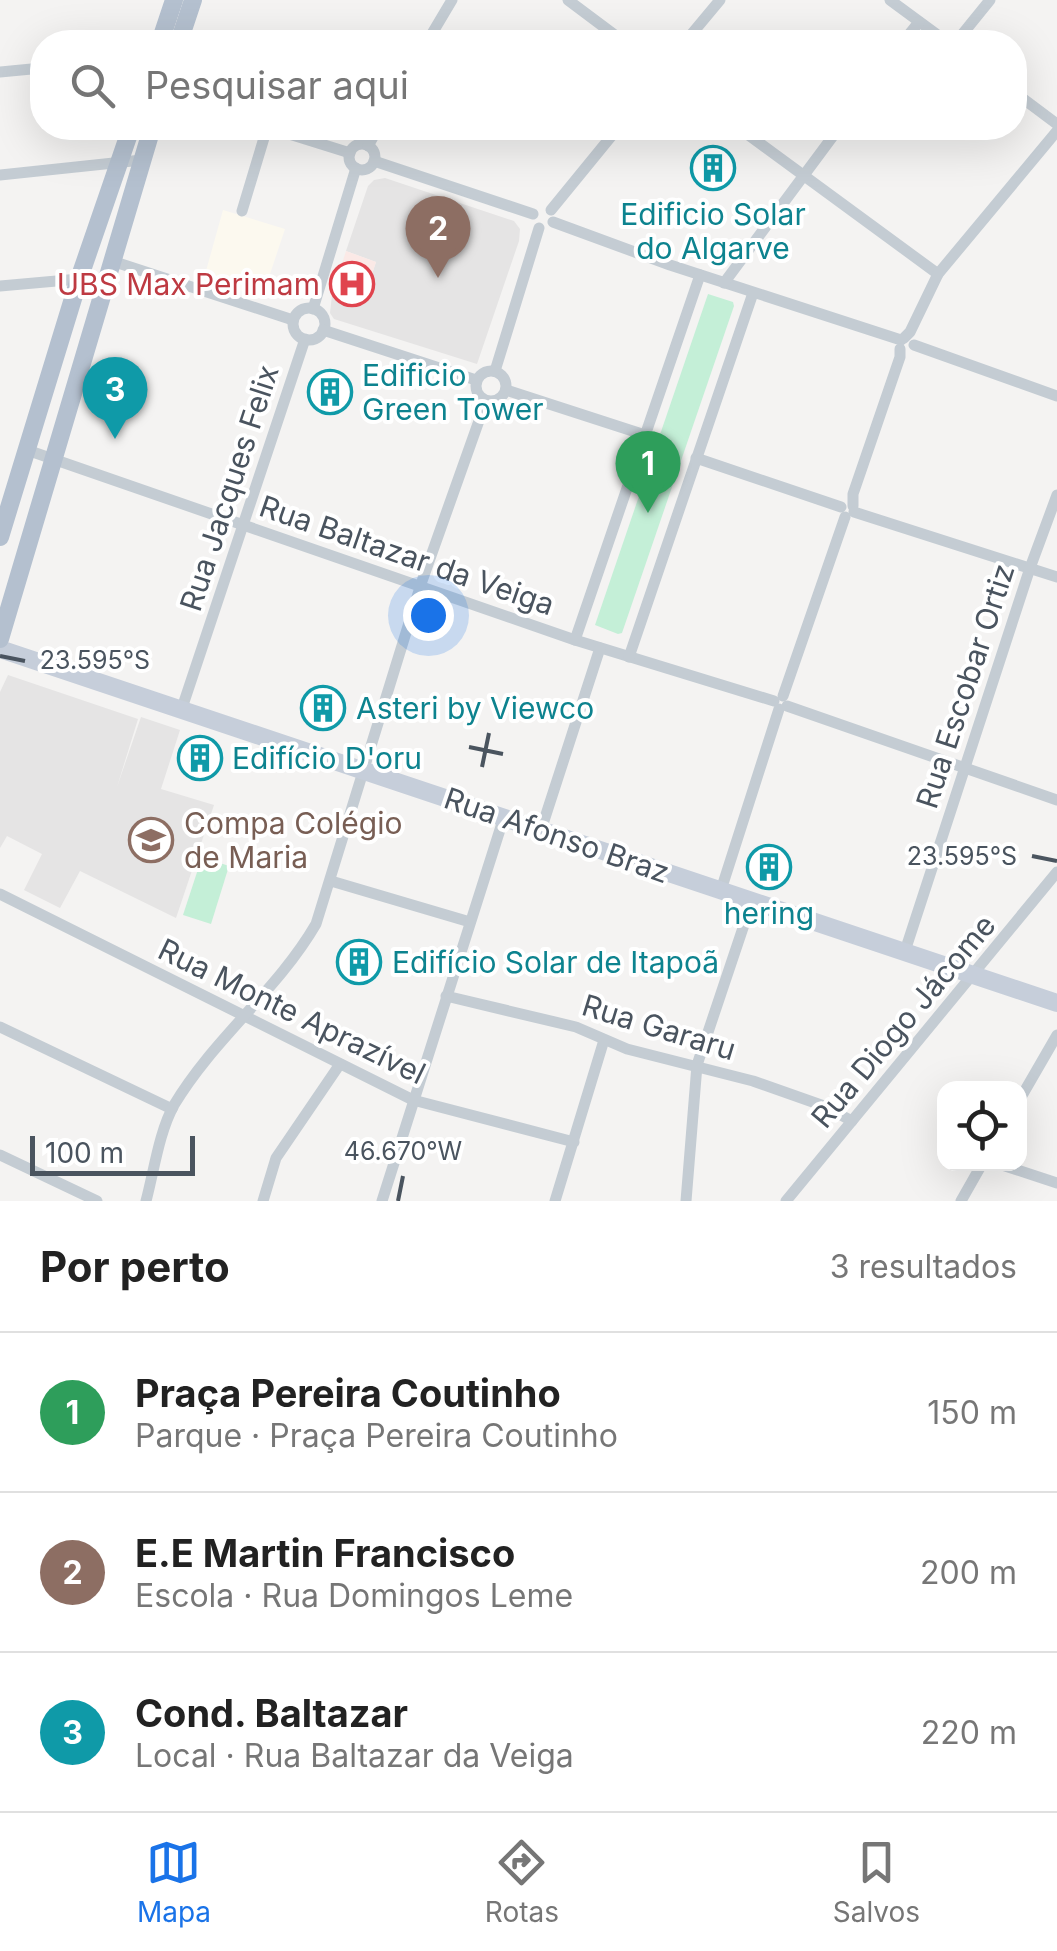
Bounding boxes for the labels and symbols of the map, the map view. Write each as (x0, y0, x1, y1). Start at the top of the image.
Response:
building icon: Edificio Solar do Algarve (690, 145, 736, 191)
pin: 2 (406, 196, 470, 278)
place label: Edificio Solar do Algarve (620, 196, 806, 266)
hospital icon: UBS Max Perimam (329, 261, 375, 307)
place label: UBS Max Perimam (57, 266, 320, 302)
pin: 3 (82, 356, 148, 439)
place label: Edificio Green Tower (362, 357, 544, 427)
street label: Rua Jacques Felix (172, 361, 286, 615)
building icon: Edificio Green Tower (307, 369, 353, 415)
pin: 1 (616, 430, 680, 513)
street label: Rua Baltazar da Veiga (255, 488, 559, 622)
street label: Rua Escobar Ortiz (908, 559, 1022, 813)
your location (403, 590, 454, 641)
text: 23.595°S (40, 645, 150, 675)
building icon: Asteri by Viewco (300, 685, 346, 731)
place label: Asteri by Viewco (356, 690, 594, 726)
building icon: Edifício D'oru (177, 735, 223, 781)
place label: Edifício D'oru (232, 740, 422, 776)
street label: Rua Afonso Braz (440, 780, 674, 890)
place label: Compa Colégio de Maria (184, 805, 402, 875)
school or university icon: Compa Colégio de Maria (128, 817, 174, 863)
text: 23.595°S (907, 841, 1017, 871)
building icon: hering (746, 844, 792, 890)
place label: hering (724, 895, 814, 931)
street label: Rua Diogo Jácome (803, 907, 1003, 1135)
street label: Rua Monte Aprazível (153, 931, 431, 1091)
building icon: Edifício Solar de Itapoã (336, 939, 382, 985)
place label: Edifício Solar de Itapoã (392, 944, 719, 980)
street label: Rua Gararu (578, 987, 740, 1067)
scale bar (30, 1131, 195, 1176)
text: 46.670°W (344, 1136, 462, 1166)

